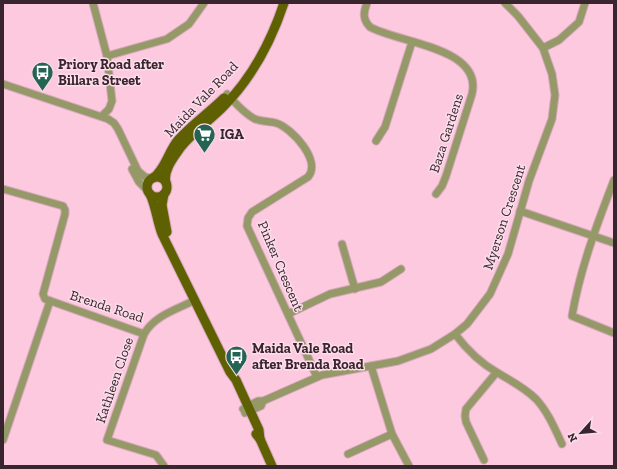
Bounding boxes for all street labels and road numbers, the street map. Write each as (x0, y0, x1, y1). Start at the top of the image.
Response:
street label: Maida Vale Road (161, 58, 242, 141)
street label: Baza Gardens (426, 91, 467, 175)
street label: Myerson Crescent (479, 162, 530, 272)
street label: Pinker Crescent (254, 219, 307, 315)
street label: Brenda Road (68, 287, 146, 327)
street label: Kathleen Close (92, 335, 137, 425)

